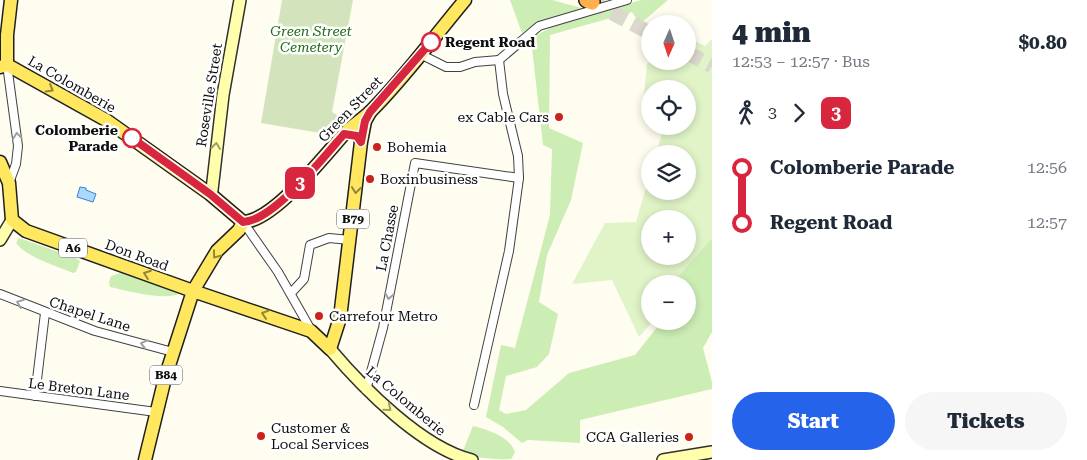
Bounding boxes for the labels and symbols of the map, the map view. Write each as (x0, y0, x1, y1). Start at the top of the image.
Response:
north arrow (641, 15, 696, 70)
park label: Green Street Cemetery (270, 23, 353, 55)
marker: Regent Road (421, 32, 441, 52)
place label: Regent Road (445, 34, 536, 50)
street label: Roseville Street (193, 42, 225, 148)
street label: La Colomberie (25, 52, 119, 116)
street label: Green Street (315, 73, 385, 145)
one-way arrow (45, 82, 54, 92)
place label: ex Cable Cars (458, 109, 549, 125)
marker: ex Cable Cars (553, 111, 565, 123)
place label: Colomberie Parade (35, 122, 118, 154)
marker: Colomberie Parade (122, 128, 142, 148)
one-way arrow (12, 132, 22, 140)
place label: Bohemia (387, 139, 447, 155)
marker: Bohemia (371, 141, 383, 153)
one-way arrow (210, 142, 221, 150)
line badge: 3 (284, 167, 316, 199)
place label: Boxinbusiness (380, 171, 478, 187)
marker: Boxinbusiness (364, 173, 376, 185)
one-way arrow (351, 186, 362, 194)
street label: La Chasse (373, 203, 401, 273)
road number: B79 (337, 210, 369, 228)
street label: Don Road (103, 236, 171, 274)
road number: A6 (59, 238, 87, 258)
one-way arrow (213, 249, 222, 259)
one-way arrow (143, 270, 151, 280)
one-way arrow (385, 292, 395, 301)
street label: Chapel Lane (47, 293, 133, 335)
one-way arrow (17, 298, 25, 308)
place label: Carrefour Metro (329, 308, 438, 324)
one-way arrow (261, 310, 270, 320)
marker: Carrefour Metro (313, 310, 325, 322)
one-way arrow (140, 339, 149, 350)
street label: La Colomberie (363, 363, 449, 439)
road number: B84 (150, 366, 182, 384)
street label: Le Breton Lane (27, 375, 131, 403)
one-way arrow (383, 403, 392, 412)
place label: Customer & Local Services (271, 420, 369, 452)
place label: CCA Galleries (586, 429, 679, 445)
marker: Customer & Local Services (255, 430, 267, 442)
marker: CCA Galleries (683, 431, 695, 443)

